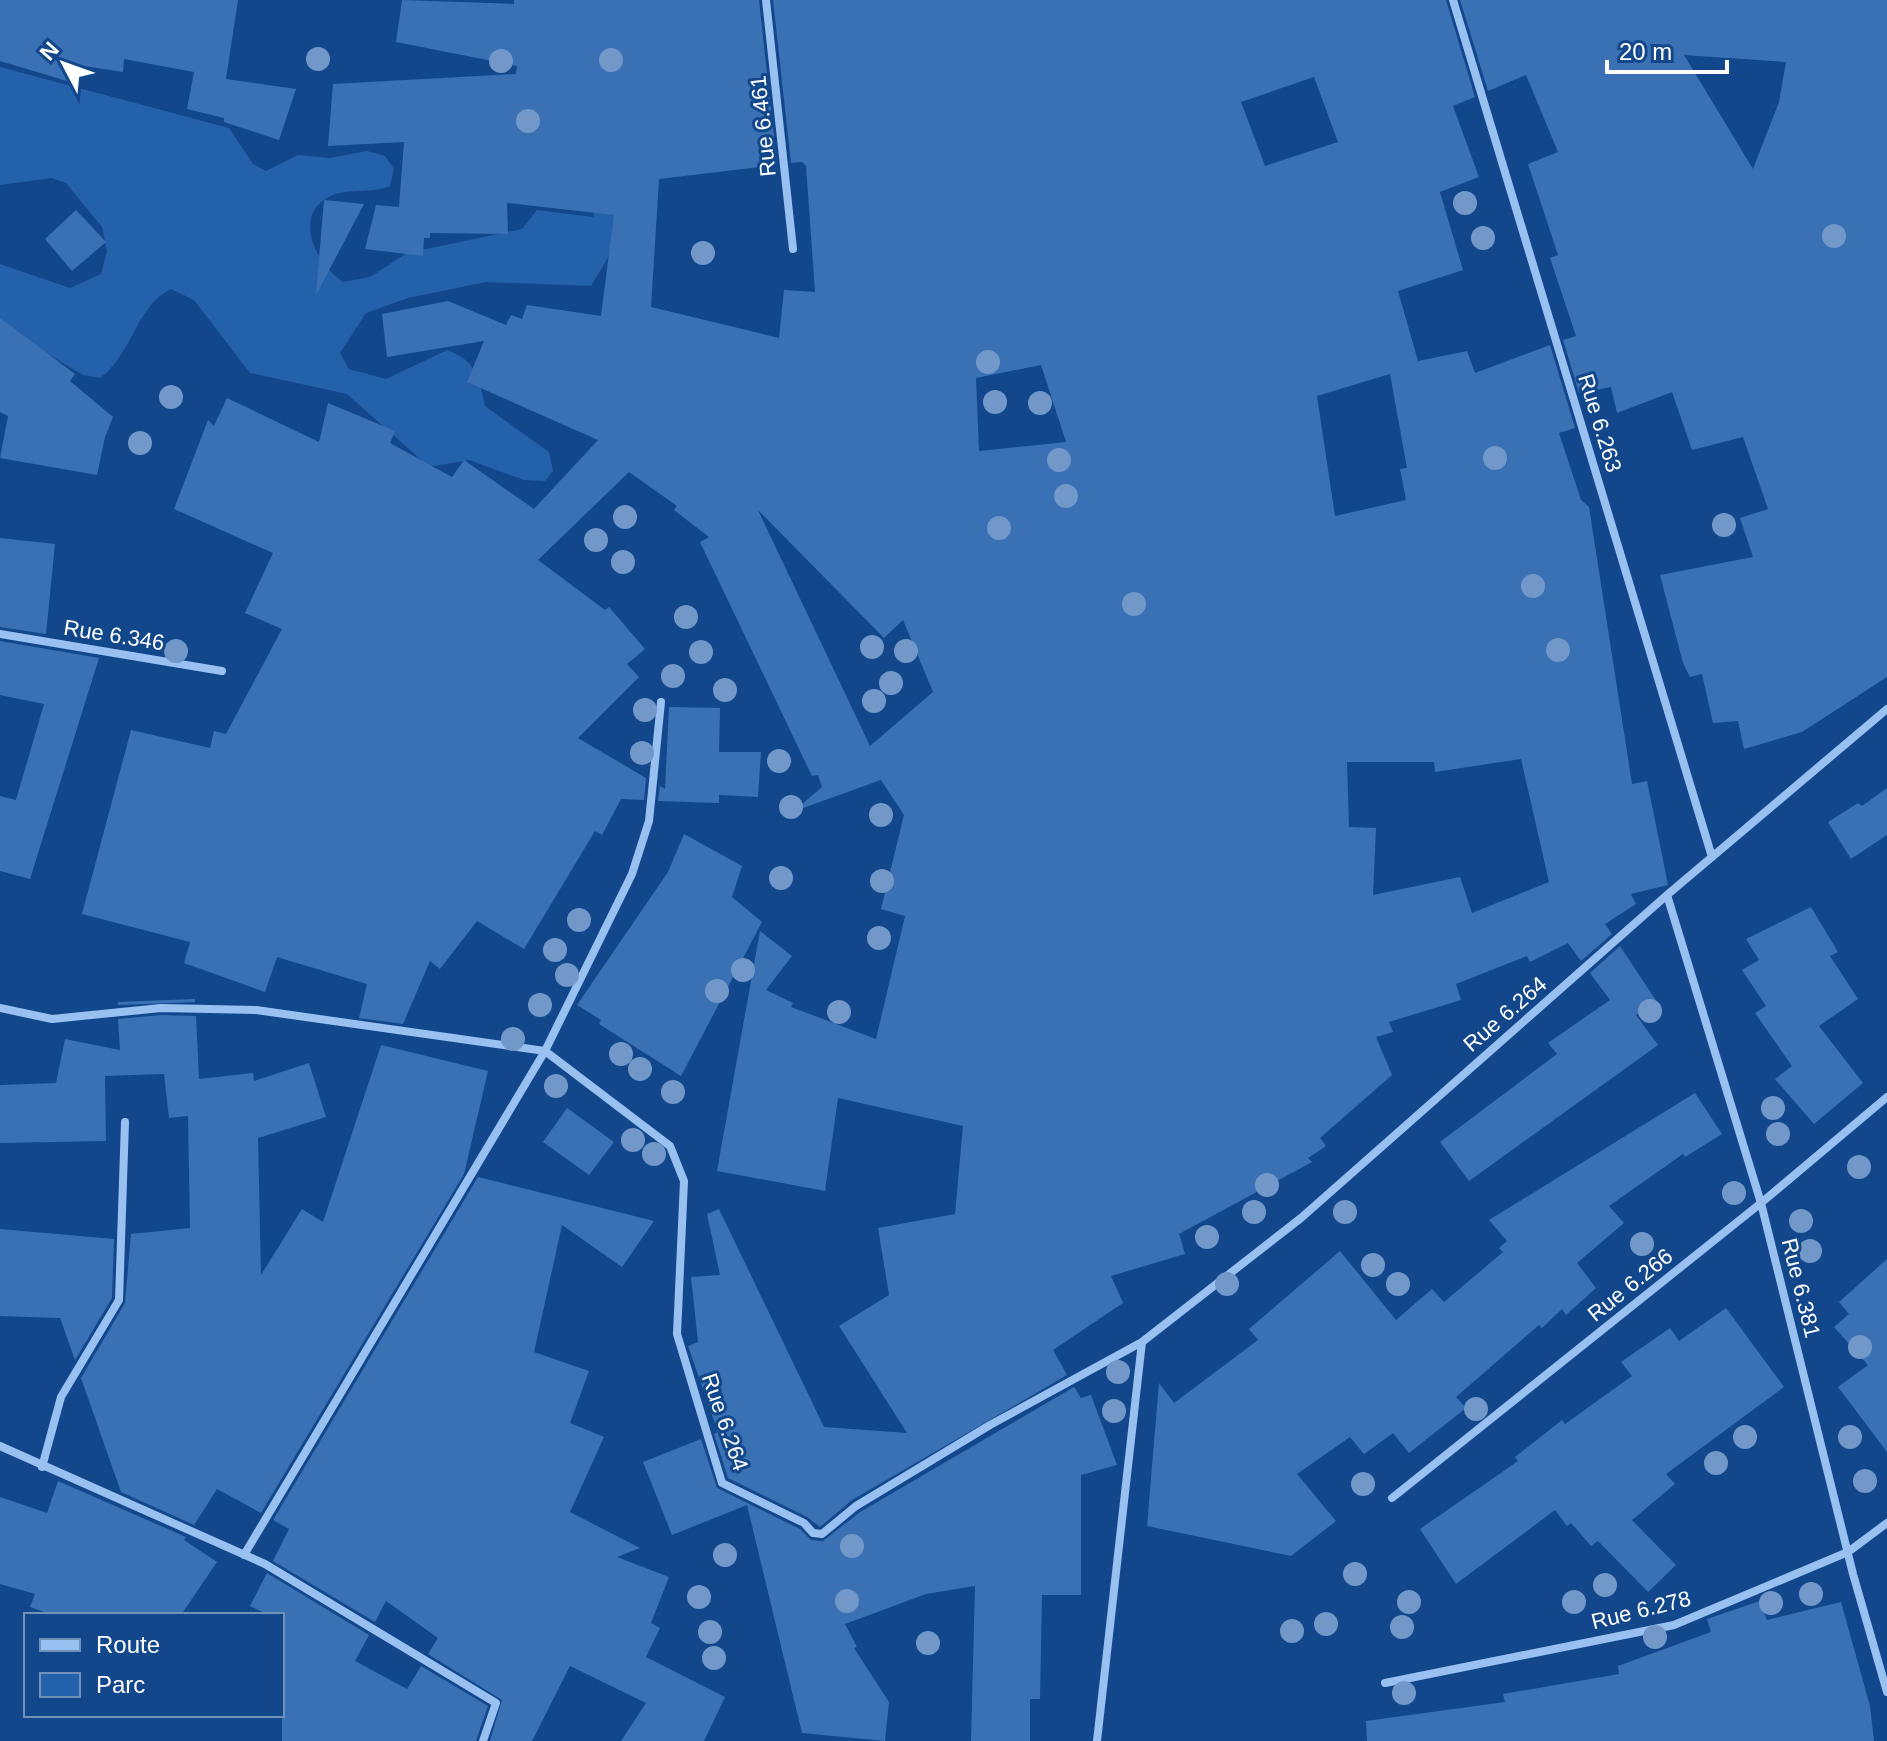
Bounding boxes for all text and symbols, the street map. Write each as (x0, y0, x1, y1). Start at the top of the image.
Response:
north arrow (24, 24, 104, 104)
scale bar (1607, 24, 1727, 74)
text: N (35, 37, 64, 65)
text: 20 m (1619, 38, 1672, 65)
street label: Rue 6.461 (745, 74, 781, 178)
street label: Rue 6.263 (1573, 371, 1627, 475)
street label: Rue 6.346 (62, 615, 166, 655)
street label: Rue 6.264 (1458, 971, 1552, 1057)
street label: Rue 6.381 (1777, 1236, 1825, 1340)
street label: Rue 6.266 (1583, 1243, 1677, 1327)
street label: Rue 6.264 (697, 1370, 753, 1474)
street label: Rue 6.278 (1589, 1586, 1693, 1634)
legend (24, 1613, 284, 1717)
text: Route (96, 1631, 160, 1658)
text: Parc (96, 1671, 145, 1698)

